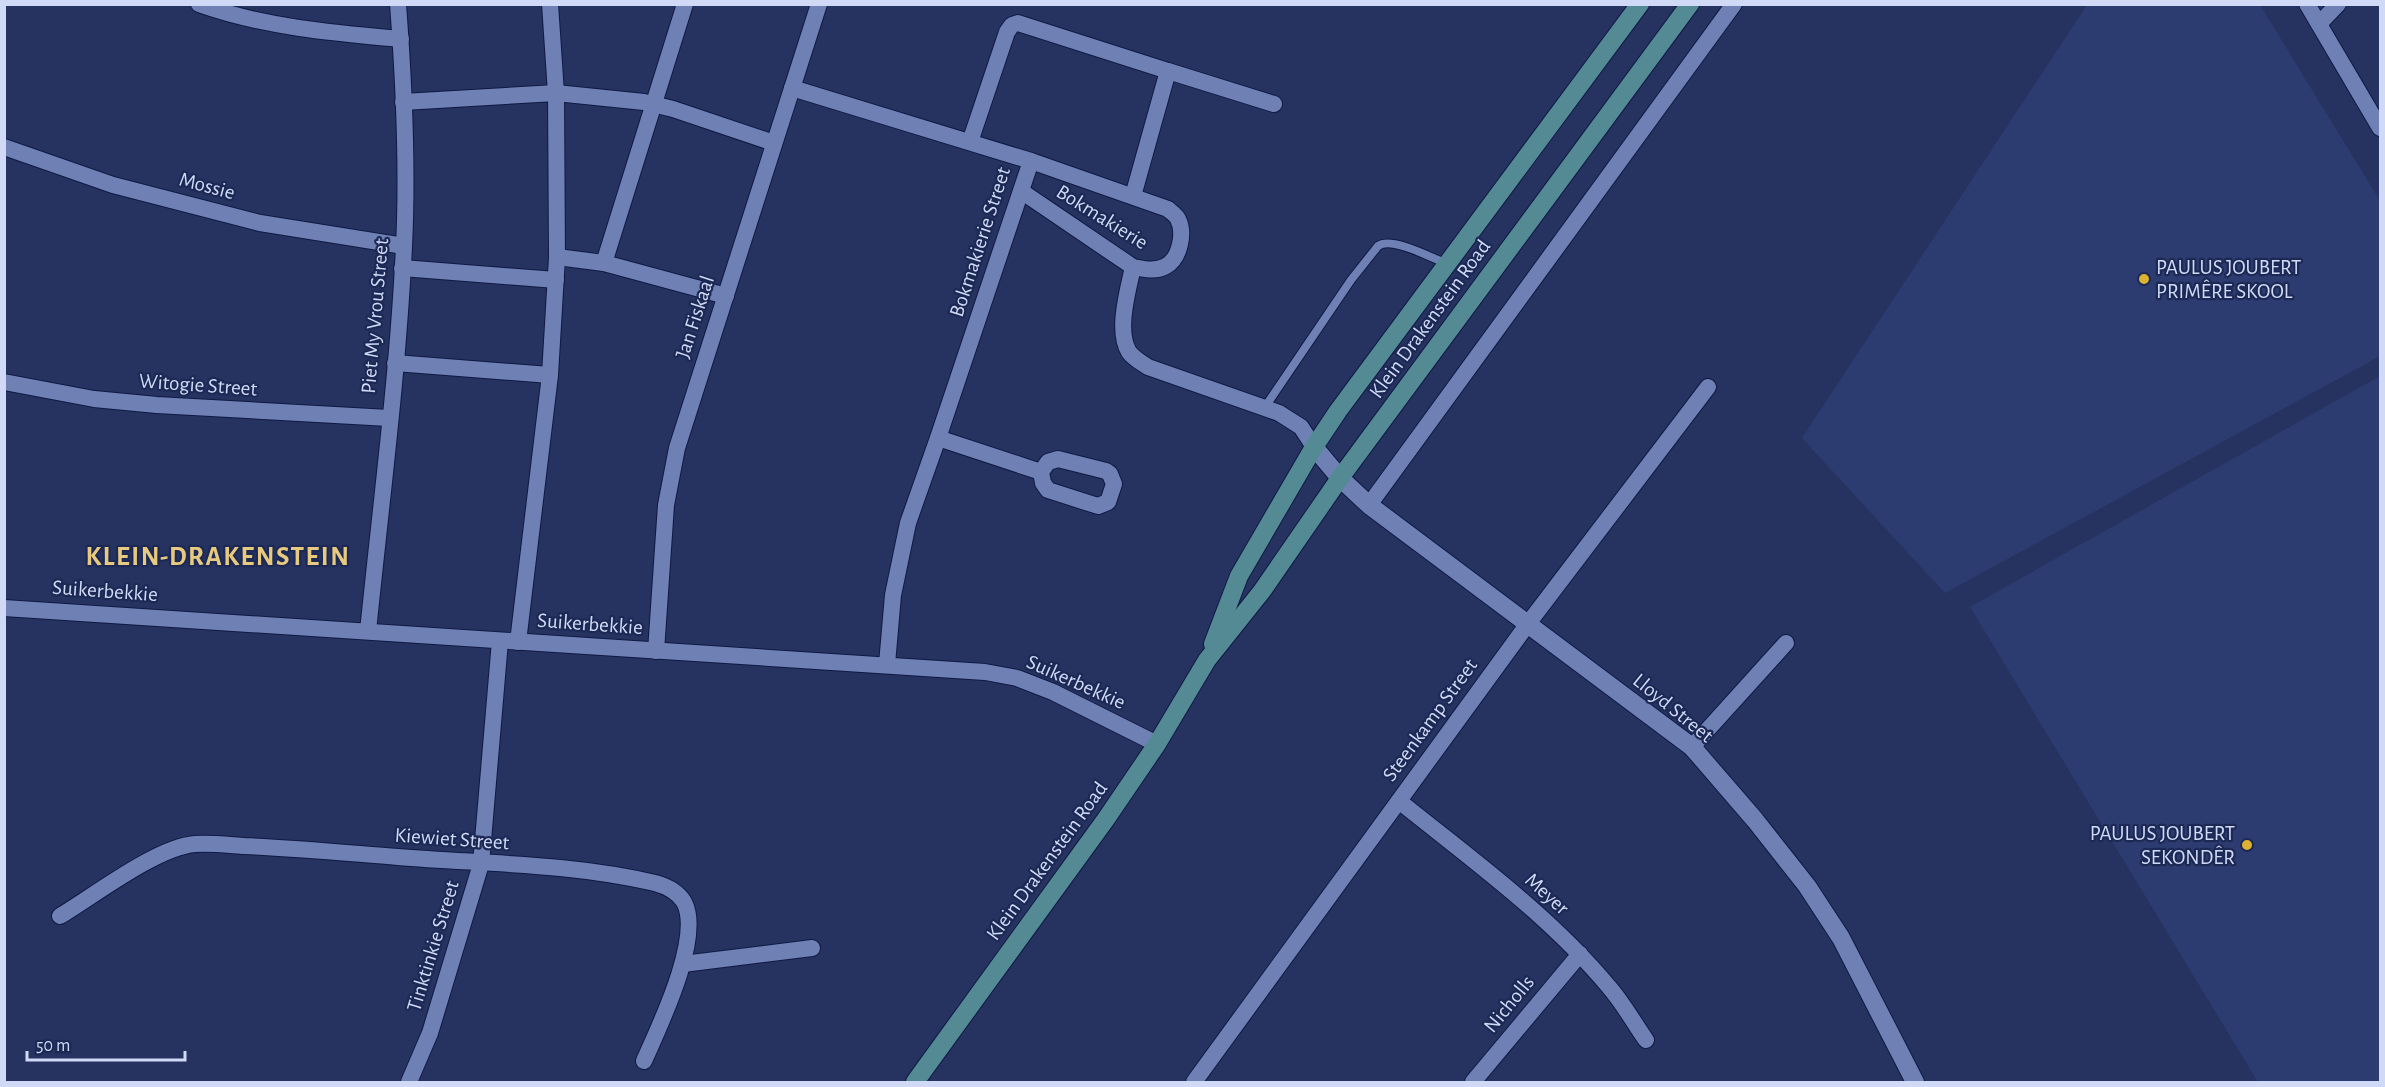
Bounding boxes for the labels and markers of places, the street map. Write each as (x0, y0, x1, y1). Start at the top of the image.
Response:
place label: PAULUS JOUBERT PRIMÊRE SKOOL (2156, 257, 2301, 302)
marker: PAULUS JOUBERT PRIMÊRE SKOOL (2137, 272, 2151, 286)
place label: PAULUS JOUBERT SEKONDÊR (2090, 823, 2235, 868)
marker: PAULUS JOUBERT SEKONDÊR (2240, 838, 2254, 852)

